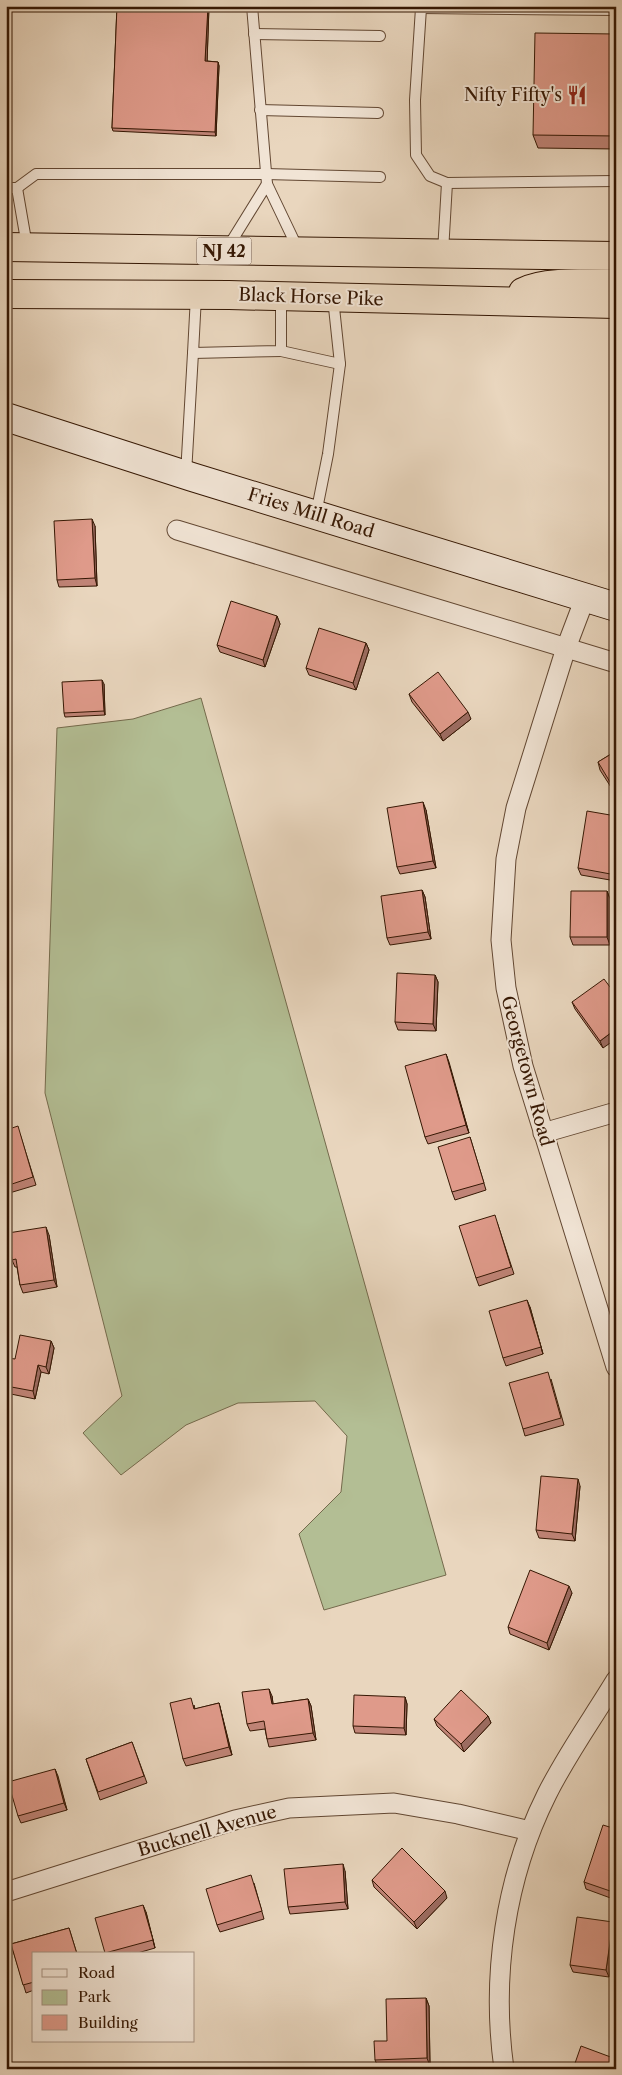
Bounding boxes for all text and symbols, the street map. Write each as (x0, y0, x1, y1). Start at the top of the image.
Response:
place label: Nifty Fifty's (464, 84, 562, 106)
restaurant icon: Nifty Fifty's (566, 84, 588, 106)
road number: NJ 42 (196, 238, 252, 264)
street label: Black Horse Pike (238, 283, 384, 311)
street label: Fries Mill Road (245, 483, 377, 543)
street label: Georgetown Road (496, 993, 558, 1149)
street label: Bucknell Avenue (135, 1801, 279, 1861)
legend (32, 1952, 195, 2042)
text: Road (78, 1963, 115, 1982)
text: Park (78, 1987, 112, 2006)
text: Building (78, 2013, 138, 2032)

